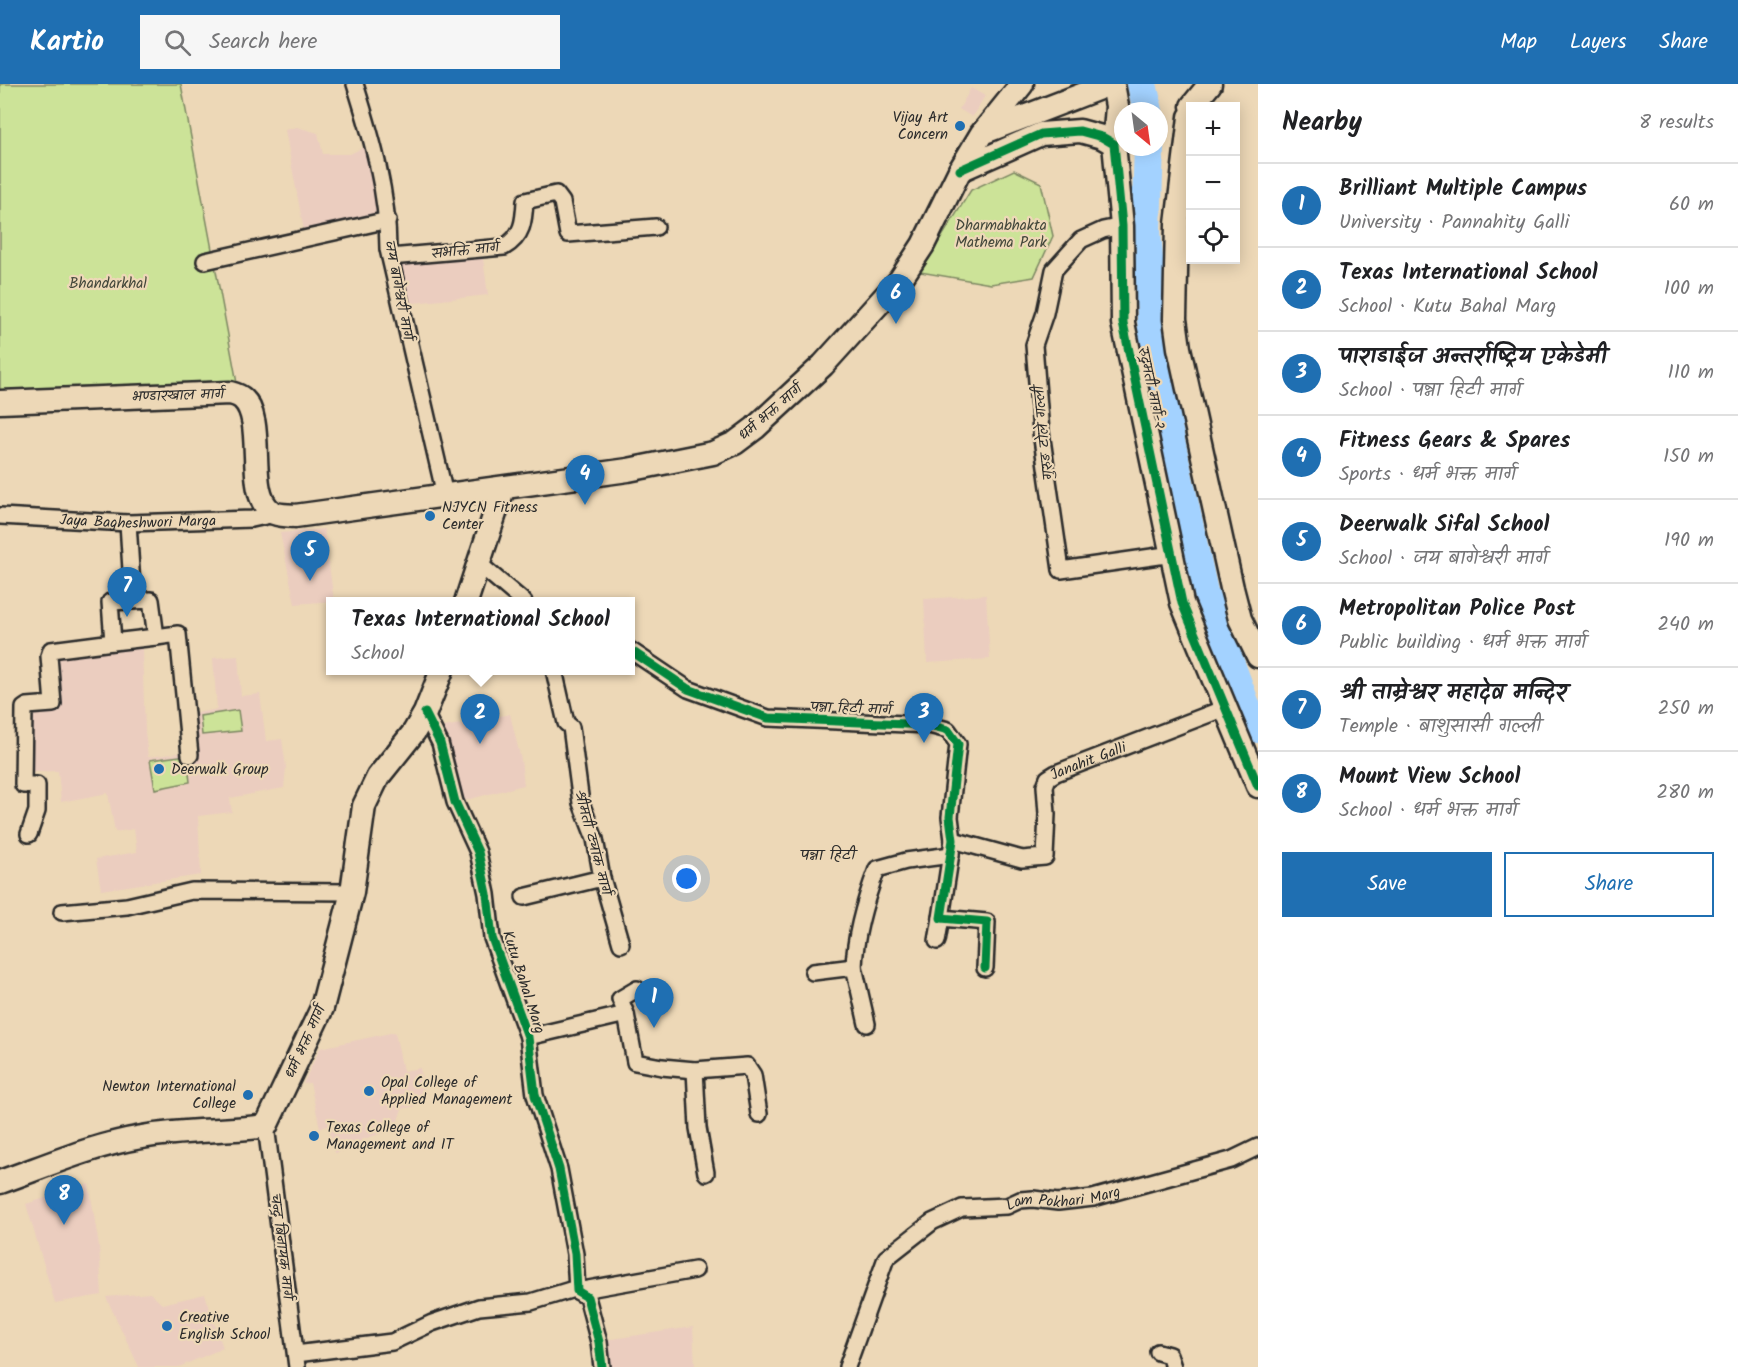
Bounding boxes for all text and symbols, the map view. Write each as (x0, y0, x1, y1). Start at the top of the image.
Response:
search box (140, 15, 560, 69)
text: Kartio (30, 20, 104, 65)
text: Search here (209, 25, 317, 60)
icon: search (161, 26, 194, 59)
text: Map (1500, 26, 1537, 59)
text: Layers (1570, 26, 1626, 59)
text: Share (1659, 26, 1708, 59)
north arrow (1114, 102, 1168, 156)
map controls (1186, 102, 1240, 264)
button: + (1186, 102, 1240, 156)
text: Nearby (1282, 102, 1362, 144)
place label: Vijay Art Concern (893, 106, 948, 147)
text: 8 results (1639, 107, 1714, 139)
marker: Vijay Art Concern (953, 119, 967, 133)
button: − (1186, 156, 1240, 210)
text: Brilliant Multiple Campus (1339, 172, 1587, 207)
text: 1 (1298, 189, 1305, 221)
text: 60 m (1669, 189, 1714, 221)
text: University · Pannahity Galli (1339, 207, 1569, 239)
button: locate (1186, 210, 1240, 264)
park label: Dharmabhakta Mathema Park (955, 214, 1048, 255)
street label: सभक्ति मार्ग (430, 235, 503, 266)
street label: जय बागेश्वरी मार्ग (377, 238, 420, 345)
text: Texas International School (1339, 256, 1598, 291)
park label: Bhandarkhal (69, 272, 147, 296)
text: 2 (1296, 273, 1307, 305)
text: 100 m (1664, 273, 1714, 305)
pin: 6 (876, 274, 916, 324)
text: School · Kutu Bahal Marg (1339, 291, 1556, 323)
text: पाराडाईज अन्तर्राष्ट्रिय एकेडेमी (1339, 340, 1607, 375)
street label: रुद्रमती मार्ग-२ (1130, 344, 1171, 431)
text: 3 (1296, 357, 1307, 389)
text: 110 m (1668, 357, 1714, 389)
text: School · पन्ना हिटी मार्ग (1339, 375, 1521, 407)
street label: धर्म भक्त मार्ग (733, 376, 811, 447)
street label: भण्डारखाल मार्ग (132, 382, 228, 410)
street label: गुरुङ टोले गल्ली (1027, 382, 1061, 481)
text: Fitness Gears & Spares (1339, 424, 1570, 459)
text: 4 (1296, 441, 1307, 473)
text: 150 m (1663, 441, 1714, 473)
pin: 4 (566, 456, 604, 505)
text: Sports · धर्म भक्त मार्ग (1339, 459, 1516, 491)
place label: NJYCN Fitness Center (442, 496, 538, 537)
street label: Jaya Bagheshwori Marga (59, 508, 217, 536)
text: Deerwalk Sifal School (1339, 508, 1549, 543)
marker: NJYCN Fitness Center (423, 509, 437, 523)
text: 5 (1296, 525, 1307, 557)
text: 190 m (1664, 525, 1714, 557)
pin: 5 (290, 532, 330, 581)
text: School · जय बागेश्वरी मार्ग (1339, 543, 1547, 575)
pin: 7 (108, 568, 146, 617)
text: Metropolitan Police Post (1339, 592, 1575, 627)
popup (326, 597, 635, 675)
text: Texas International School (351, 603, 610, 638)
text: 6 (1296, 609, 1307, 641)
text: 240 m (1657, 609, 1714, 641)
text: Public building · धर्म भक्त मार्ग (1339, 627, 1586, 659)
text: School (351, 638, 404, 670)
text: श्री ताम्रेश्वर महादेव मन्दिर (1339, 676, 1567, 711)
text: 7 (1297, 693, 1306, 725)
text: 250 m (1658, 693, 1714, 725)
pin: 2 (460, 694, 500, 744)
pin: 3 (904, 694, 944, 743)
street label: पन्ना हिटी मार्ग (809, 696, 895, 723)
text: Temple · बाशुसासी गल्ली (1339, 711, 1541, 743)
street label: Janahit Galli (1045, 736, 1131, 787)
place label: Deerwalk Group (171, 758, 268, 782)
text: Mount View School (1339, 760, 1520, 795)
marker: Deerwalk Group (152, 762, 166, 776)
text: 8 (1296, 777, 1307, 809)
text: 280 m (1656, 777, 1714, 809)
street label: श्रीमती ट्यांक मार्ग (566, 787, 619, 901)
text: School · धर्म भक्त मार्ग (1339, 795, 1517, 827)
district label: पन्ना हिटी (800, 843, 858, 868)
button: Save (1282, 852, 1492, 917)
button: Share (1504, 852, 1714, 917)
your location (672, 864, 701, 893)
street label: Kutu Bahal Marg (495, 928, 551, 1037)
pin: 1 (634, 978, 674, 1028)
street label: धर्म भक्त मार्ग (279, 999, 334, 1083)
place label: Opal College of Applied Management (381, 1071, 512, 1112)
place label: Newton International College (102, 1075, 236, 1116)
marker: Opal College of Applied Management (362, 1084, 376, 1098)
marker: Newton International College (241, 1088, 255, 1102)
place label: Texas College of Management and IT (326, 1116, 455, 1157)
marker: Texas College of Management and IT (307, 1129, 321, 1143)
pin: 8 (44, 1176, 84, 1225)
street label: Lam Pokhari Marg (1002, 1180, 1123, 1218)
street label: चन्द्र बिनायक मार्ग (263, 1192, 300, 1304)
place label: Creative English School (179, 1306, 271, 1347)
marker: Creative English School (160, 1319, 174, 1333)

